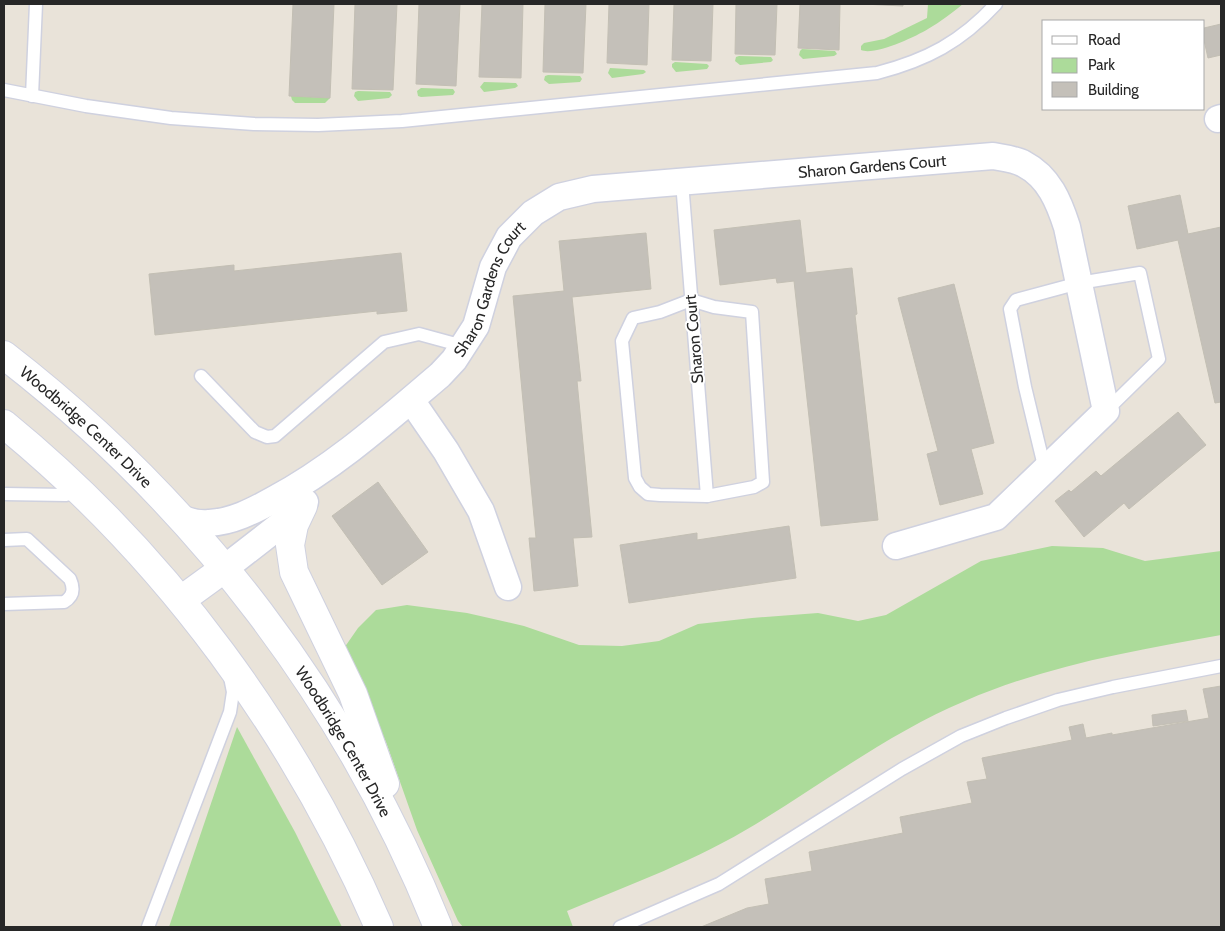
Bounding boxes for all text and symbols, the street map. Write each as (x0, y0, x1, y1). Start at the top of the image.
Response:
legend (1042, 20, 1205, 110)
text: Road (1088, 31, 1121, 49)
text: Park (1088, 56, 1115, 74)
text: Building (1088, 81, 1139, 99)
street label: Sharon Gardens Court (797, 150, 948, 182)
street label: Sharon Gardens Court (449, 217, 529, 360)
street label: Sharon Court (681, 293, 707, 384)
street label: Woodbridge Center Drive (16, 362, 156, 491)
street label: Woodbridge Center Drive (292, 663, 396, 820)

